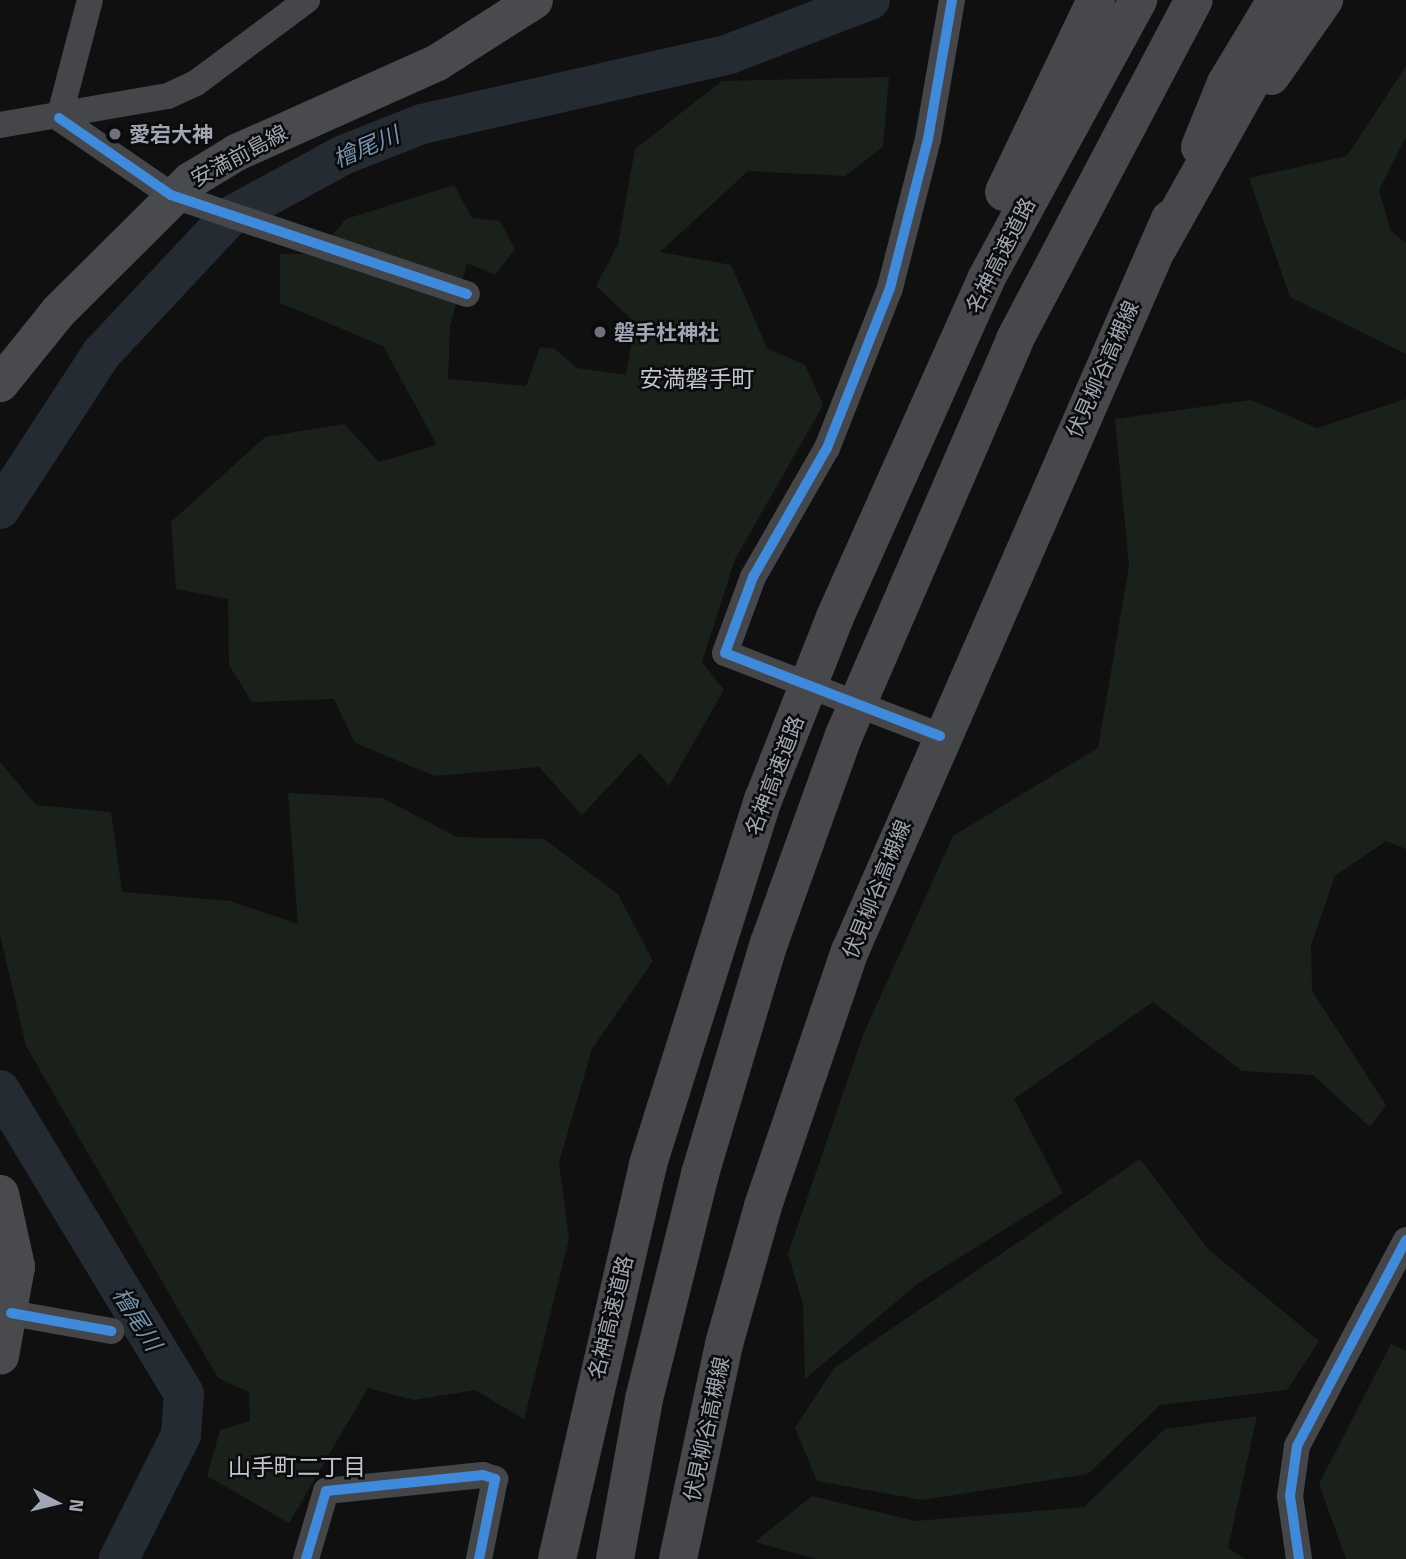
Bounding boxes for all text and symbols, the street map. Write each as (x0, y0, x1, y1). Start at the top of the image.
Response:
street label: 安満前島線 (187, 119, 291, 191)
place label: 愛宕大神 (129, 121, 213, 147)
water label: 檜尾川 (329, 121, 403, 173)
marker: 愛宕大神 (107, 126, 123, 142)
street label: 名神高速道路 (960, 193, 1040, 317)
street label: 伏見柳谷高槻線 (1061, 297, 1143, 441)
place label: 磐手杜神社 (614, 319, 719, 345)
marker: 磐手杜神社 (592, 324, 608, 340)
district label: 安満磐手町 (640, 365, 754, 393)
street label: 名神高速道路 (740, 712, 808, 838)
street label: 伏見柳谷高槻線 (837, 816, 915, 962)
street label: 名神高速道路 (583, 1253, 637, 1381)
water label: 檜尾川 (107, 1282, 167, 1356)
street label: 伏見柳谷高槻線 (678, 1354, 734, 1504)
district label: 山手町二丁目 (228, 1453, 366, 1481)
north arrow (21, 1468, 91, 1538)
text: N (62, 1497, 93, 1514)

